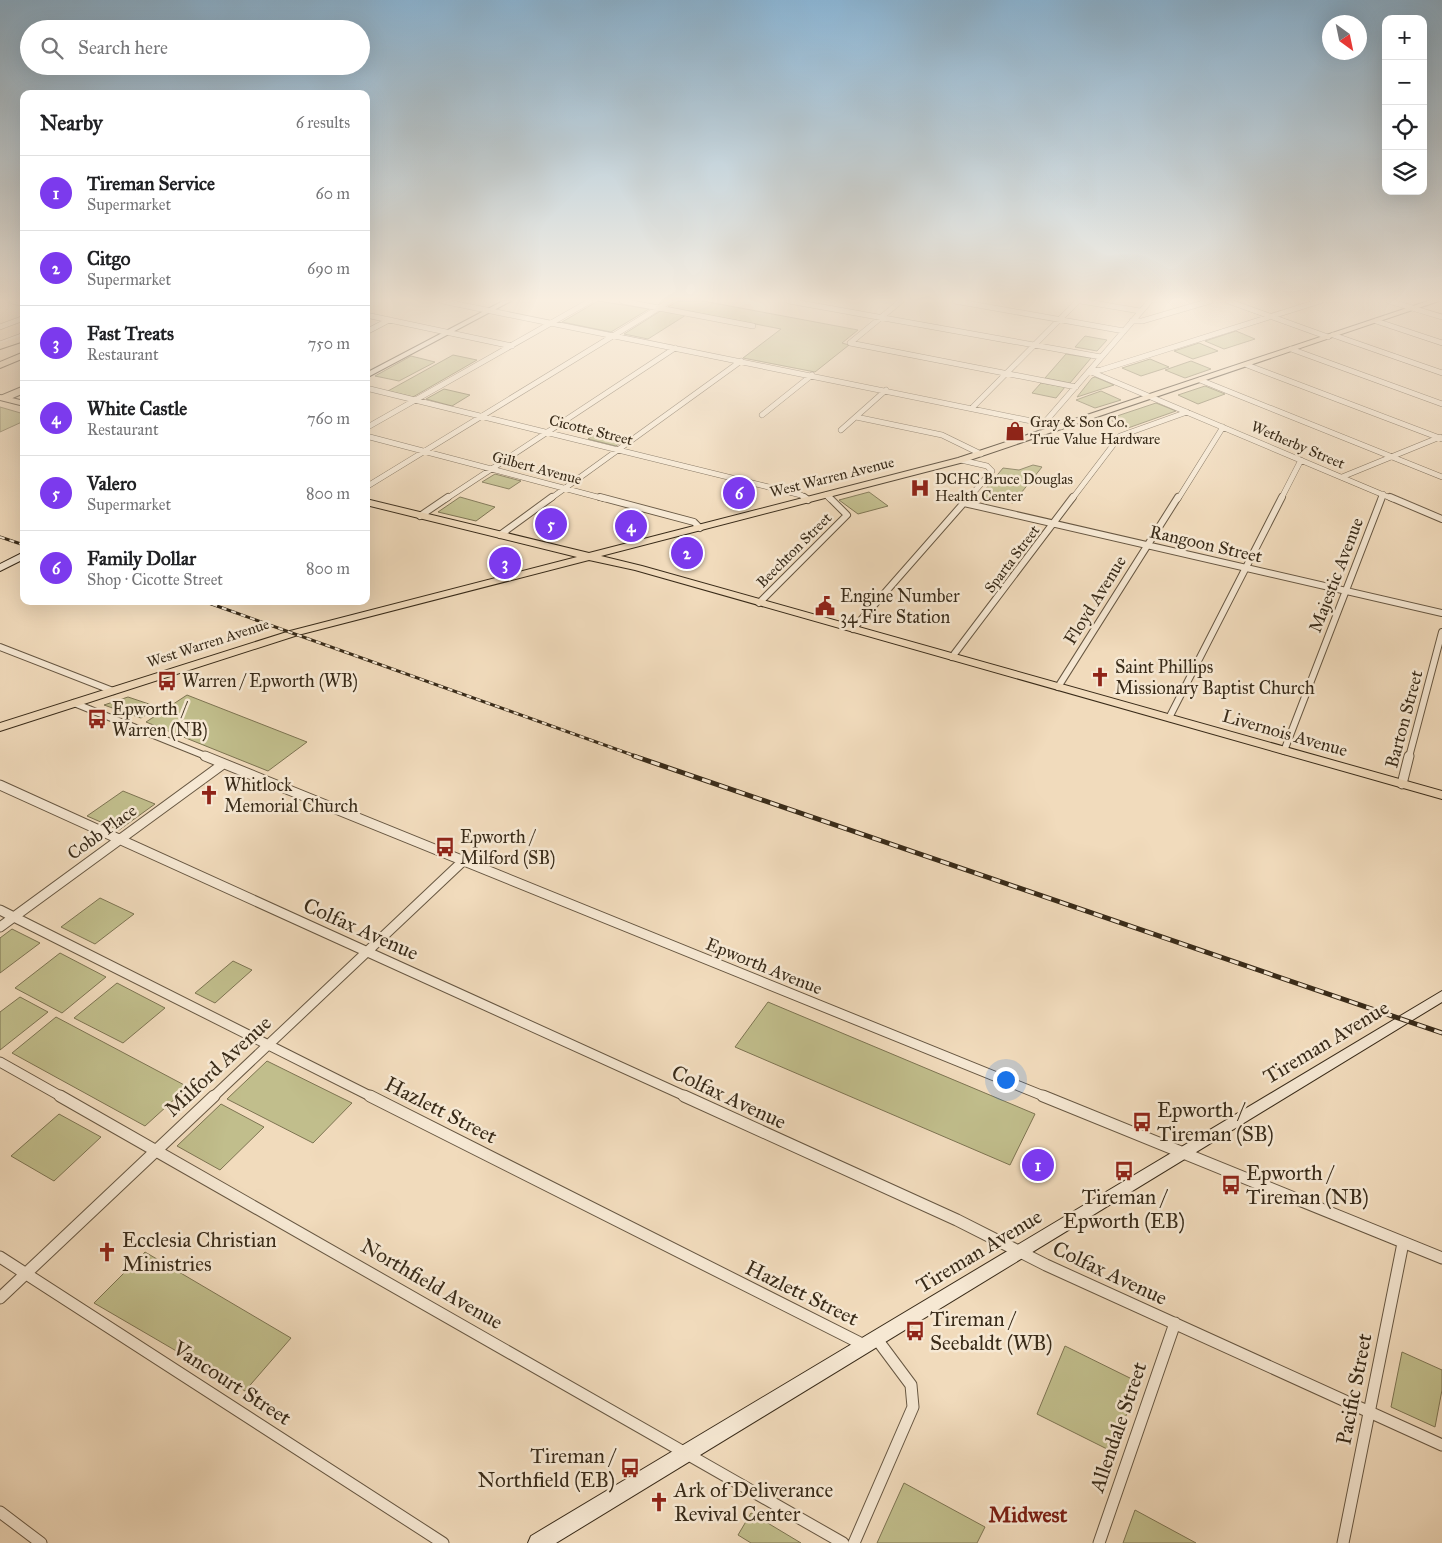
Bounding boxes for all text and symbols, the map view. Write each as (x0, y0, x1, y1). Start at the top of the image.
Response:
north arrow (1322, 15, 1367, 60)
map controls (1382, 15, 1427, 195)
button: + (1382, 15, 1427, 60)
search box (20, 20, 370, 75)
icon: search (38, 34, 66, 62)
text: Search here (78, 36, 168, 59)
button: − (1382, 60, 1427, 105)
button: locate (1382, 105, 1427, 150)
text: Nearby (40, 110, 103, 136)
text: 6 results (296, 113, 350, 132)
button: layers (1382, 150, 1427, 195)
text: Tireman Service (87, 172, 215, 195)
text: 1 (53, 184, 59, 203)
text: 60 m (316, 184, 350, 203)
text: Supermarket (87, 195, 171, 214)
text: Citgo (87, 247, 130, 270)
text: 2 (52, 259, 60, 278)
text: 690 m (307, 259, 350, 278)
text: Supermarket (87, 270, 171, 289)
text: Fast Treats (87, 322, 174, 345)
text: 3 (53, 334, 59, 353)
text: 750 m (308, 334, 350, 353)
text: Restaurant (87, 345, 159, 364)
text: White Castle (87, 397, 187, 420)
text: 4 (52, 409, 60, 428)
text: 760 m (307, 409, 350, 428)
street label: Cicotte Street (547, 411, 635, 449)
place label: Gray & Son Co. True Value Hardware (1030, 413, 1160, 448)
street label: Wetherby Street (1248, 417, 1348, 473)
text: Restaurant (87, 420, 159, 439)
shop icon: Gray & Son Co. True Value Hardware (1004, 420, 1026, 442)
street label: Gilbert Avenue (490, 447, 584, 489)
street label: West Warren Avenue (768, 453, 896, 501)
place label: DCHC Bruce Douglas Health Center (935, 470, 1073, 505)
text: Valero (87, 472, 137, 495)
pin: 6 (723, 474, 755, 512)
hospital icon: DCHC Bruce Douglas Health Center (909, 477, 931, 499)
text: 5 (52, 484, 60, 503)
text: 800 m (306, 484, 350, 503)
text: Supermarket (87, 495, 171, 514)
pin: 5 (535, 505, 567, 543)
pin: 4 (615, 507, 647, 545)
street label: Beechton Street (753, 508, 836, 591)
street label: Majestic Avenue (1304, 514, 1368, 636)
street label: Rangoon Street (1147, 520, 1265, 569)
street label: Sparta Street (981, 521, 1044, 596)
pin: 2 (671, 534, 703, 572)
pin: 3 (489, 544, 521, 582)
text: Family Dollar (87, 547, 196, 570)
street label: Floyd Avenue (1059, 551, 1131, 649)
text: 6 (52, 559, 60, 578)
text: 800 m (306, 559, 350, 578)
text: Shop · Cicotte Street (87, 570, 223, 589)
place label: Engine Number 34 Fire Station (840, 585, 960, 628)
public building icon: Engine Number 34 Fire Station (814, 595, 836, 617)
street label: West Warren Avenue (145, 615, 271, 671)
place label: Saint Phillips Missionary Baptist Church (1115, 656, 1315, 699)
church icon: Saint Phillips Missionary Baptist Church (1089, 666, 1111, 688)
street label: Barton Street (1380, 667, 1428, 770)
bus stop icon: Warren / Epworth (WB) (156, 670, 178, 692)
place label: Warren / Epworth (WB) (182, 670, 358, 693)
place label: Epworth / Warren (NB) (112, 698, 208, 742)
street label: Livernois Avenue (1220, 705, 1350, 761)
bus stop icon: Epworth / Warren (NB) (86, 708, 108, 730)
place label: Whitlock Memorial Church (224, 774, 358, 817)
church icon: Whitlock Memorial Church (198, 784, 220, 806)
street label: Cobb Place (63, 799, 141, 865)
place label: Epworth / Milford (SB) (460, 826, 555, 870)
bus stop icon: Epworth / Milford (SB) (434, 836, 456, 858)
street label: Colfax Avenue (299, 892, 423, 966)
street label: Epworth Avenue (703, 933, 825, 999)
street label: Tireman Avenue (1258, 994, 1394, 1090)
street label: Milford Avenue (159, 1010, 277, 1122)
street label: Colfax Avenue (668, 1059, 791, 1135)
your location (993, 1067, 1019, 1093)
street label: Hazlett Street (380, 1071, 502, 1150)
place label: Epworth / Tireman (SB) (1157, 1097, 1274, 1147)
bus stop icon: Epworth / Tireman (SB) (1131, 1111, 1153, 1133)
pin: 1 (1022, 1146, 1054, 1184)
bus stop icon: Tireman / Epworth (EB) (1113, 1160, 1135, 1182)
place label: Epworth / Tireman (NB) (1246, 1160, 1369, 1210)
bus stop icon: Epworth / Tireman (NB) (1220, 1174, 1242, 1196)
place label: Tireman / Epworth (EB) (1063, 1184, 1185, 1234)
street label: Tireman Avenue (911, 1203, 1047, 1299)
place label: Ecclesia Christian Ministries (122, 1227, 277, 1277)
street label: Northfield Avenue (356, 1233, 508, 1335)
street label: Colfax Avenue (1049, 1235, 1172, 1311)
church icon: Ecclesia Christian Ministries (96, 1241, 118, 1263)
street label: Hazlett Street (741, 1254, 863, 1332)
place label: Tireman / Seebaldt (WB) (930, 1306, 1053, 1356)
bus stop icon: Tireman / Seebaldt (WB) (904, 1320, 926, 1342)
street label: Pacific Street (1330, 1331, 1378, 1447)
street label: Vancourt Street (167, 1335, 297, 1431)
street label: Allendale Street (1083, 1358, 1153, 1496)
place label: Tireman / Northfield (EB) (478, 1443, 617, 1493)
bus stop icon: Tireman / Northfield (EB) (619, 1457, 641, 1479)
place label: Ark of Deliverance Revival Center (673, 1477, 833, 1527)
church icon: Ark of Deliverance Revival Center (648, 1491, 670, 1513)
district label: Midwest (989, 1501, 1068, 1528)

